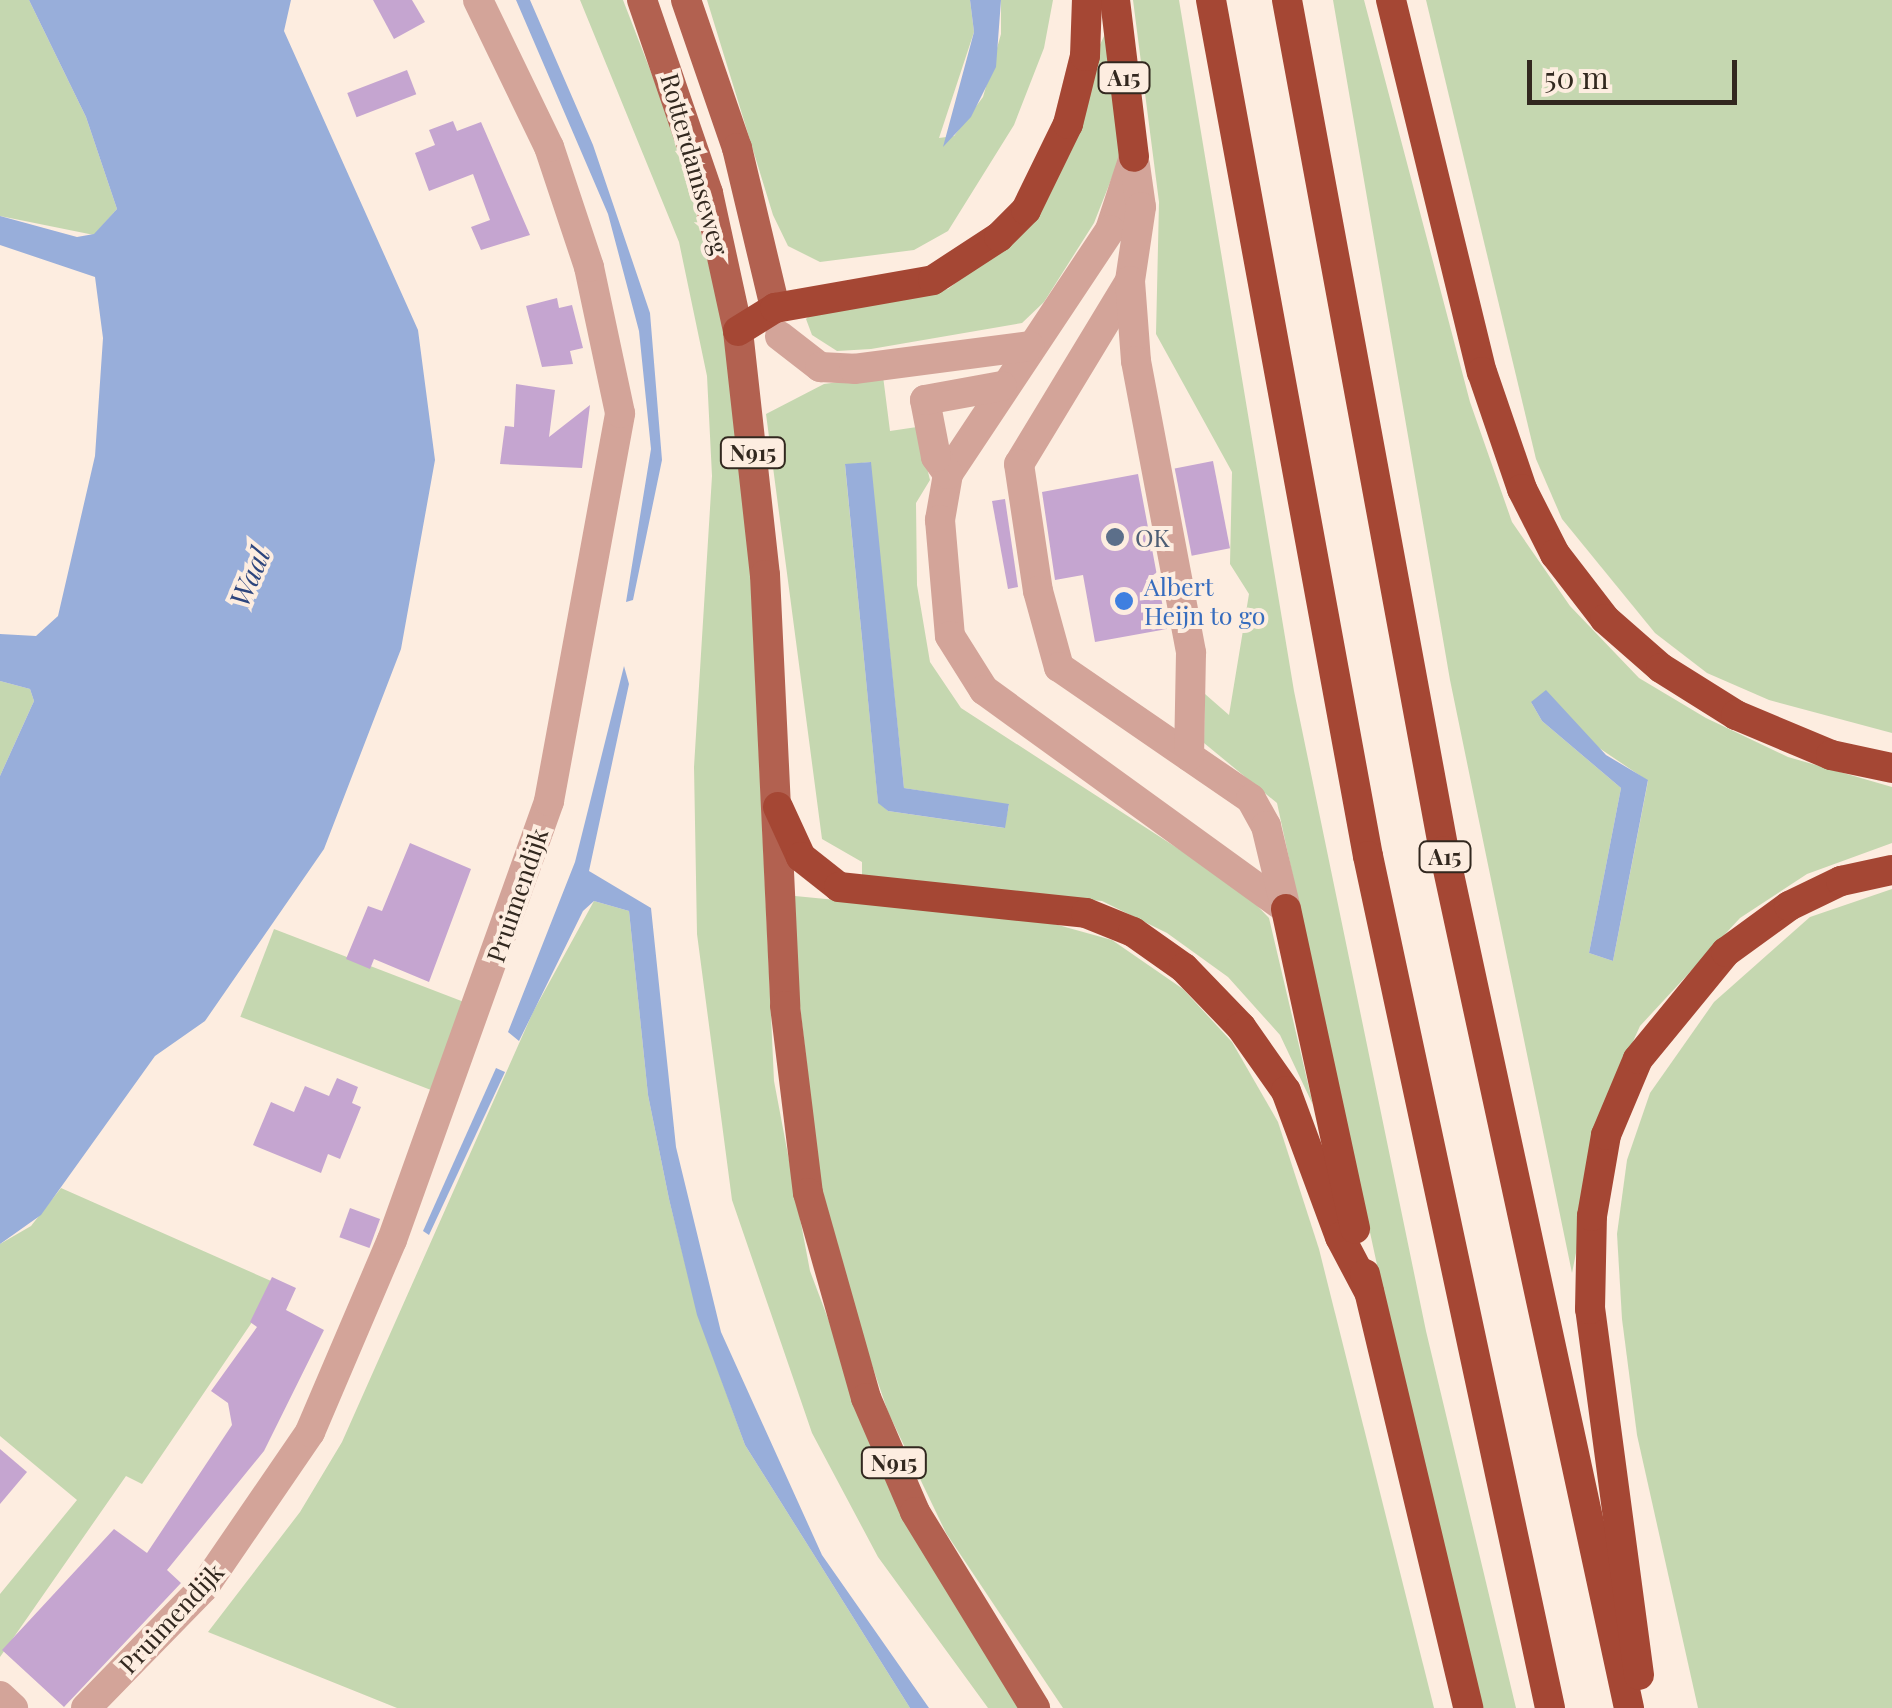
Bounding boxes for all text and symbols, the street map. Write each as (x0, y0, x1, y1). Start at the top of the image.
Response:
scale bar (1532, 40, 1742, 102)
text: 50 m (1544, 57, 1609, 97)
road number: A15 (1096, 61, 1152, 95)
street label: Rotterdamseweg (655, 70, 735, 258)
road number: N915 (718, 436, 788, 470)
place label: OK (1135, 522, 1170, 552)
marker: OK (1104, 526, 1126, 548)
water label: Waal (222, 542, 276, 612)
place label: Albert Heijn to go (1144, 572, 1266, 631)
marker: Albert Heijn to go (1113, 590, 1135, 612)
street label: Pruimendijk (480, 824, 554, 966)
road number: A15 (1418, 840, 1472, 874)
road number: N915 (859, 1446, 929, 1480)
street label: Pruimendijk (112, 1557, 230, 1679)

